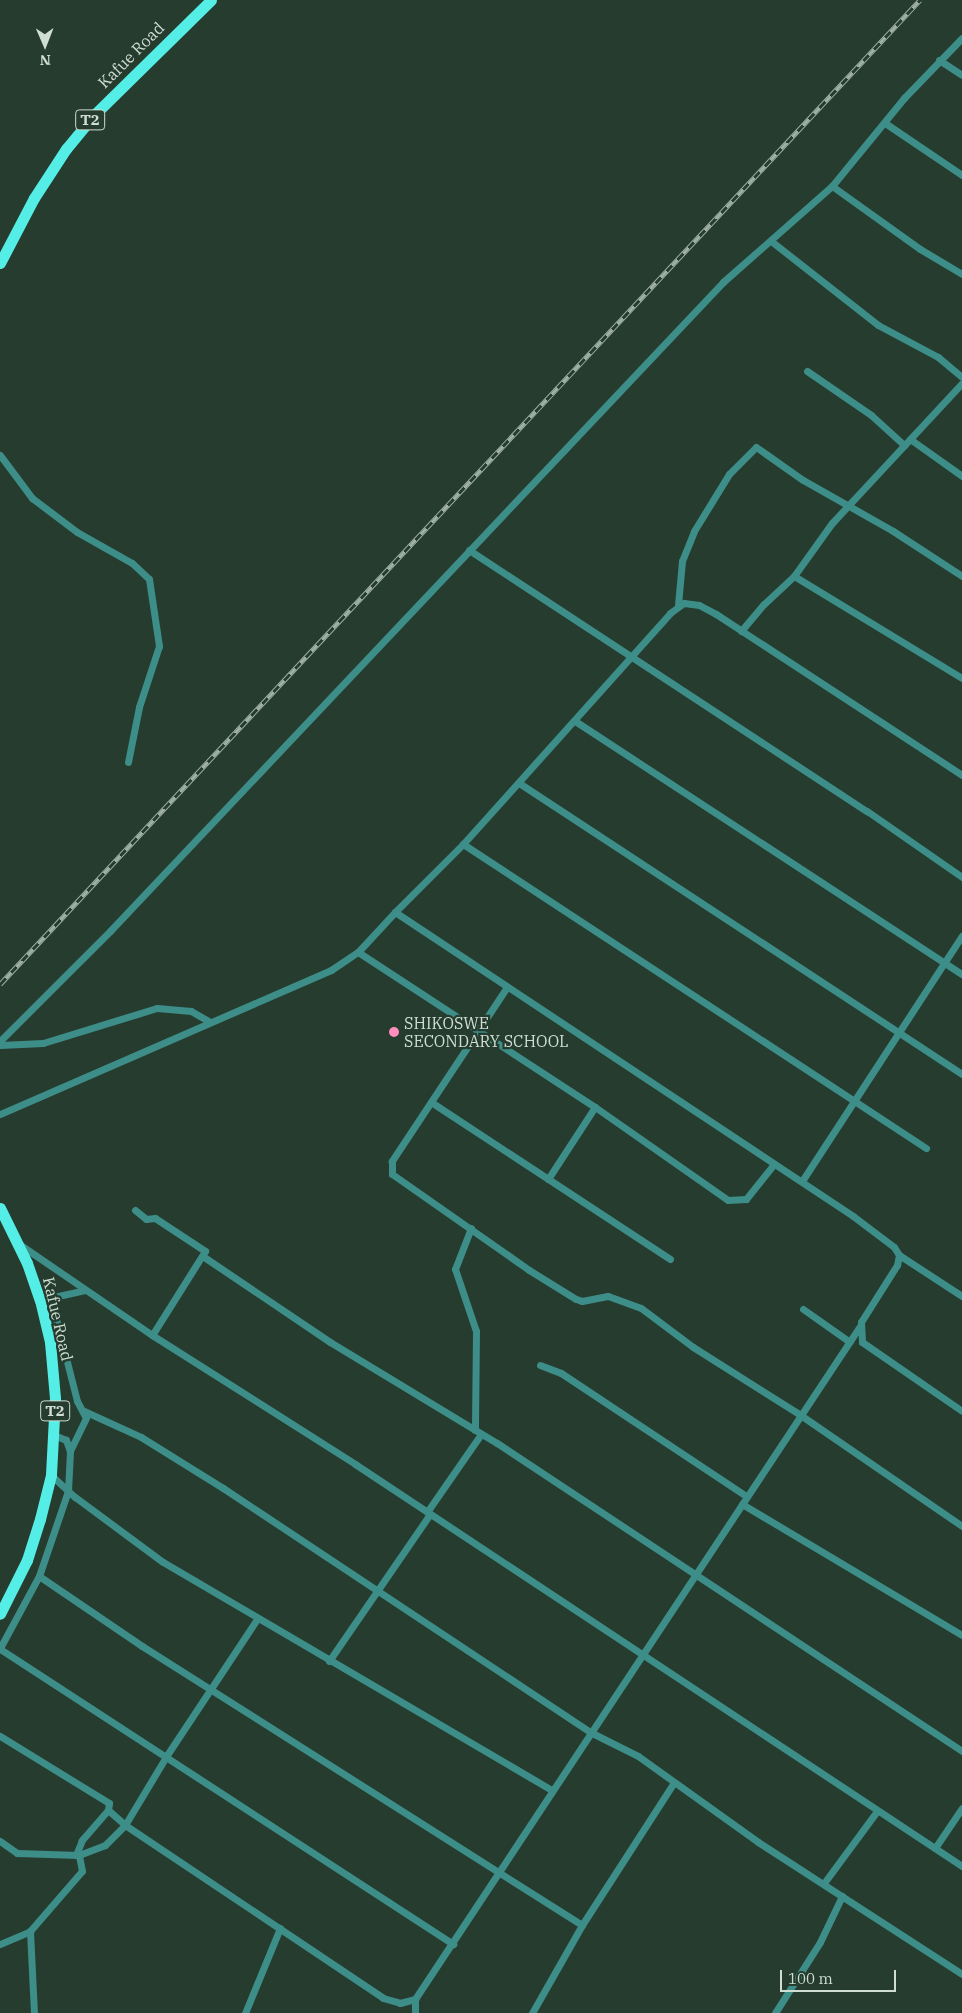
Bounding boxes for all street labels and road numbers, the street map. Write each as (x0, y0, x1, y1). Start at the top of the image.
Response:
street label: Kafue Road (94, 18, 168, 92)
road number: T2 (75, 108, 105, 132)
street label: Kafue Road (39, 1275, 77, 1363)
road number: T2 (40, 1398, 70, 1424)

